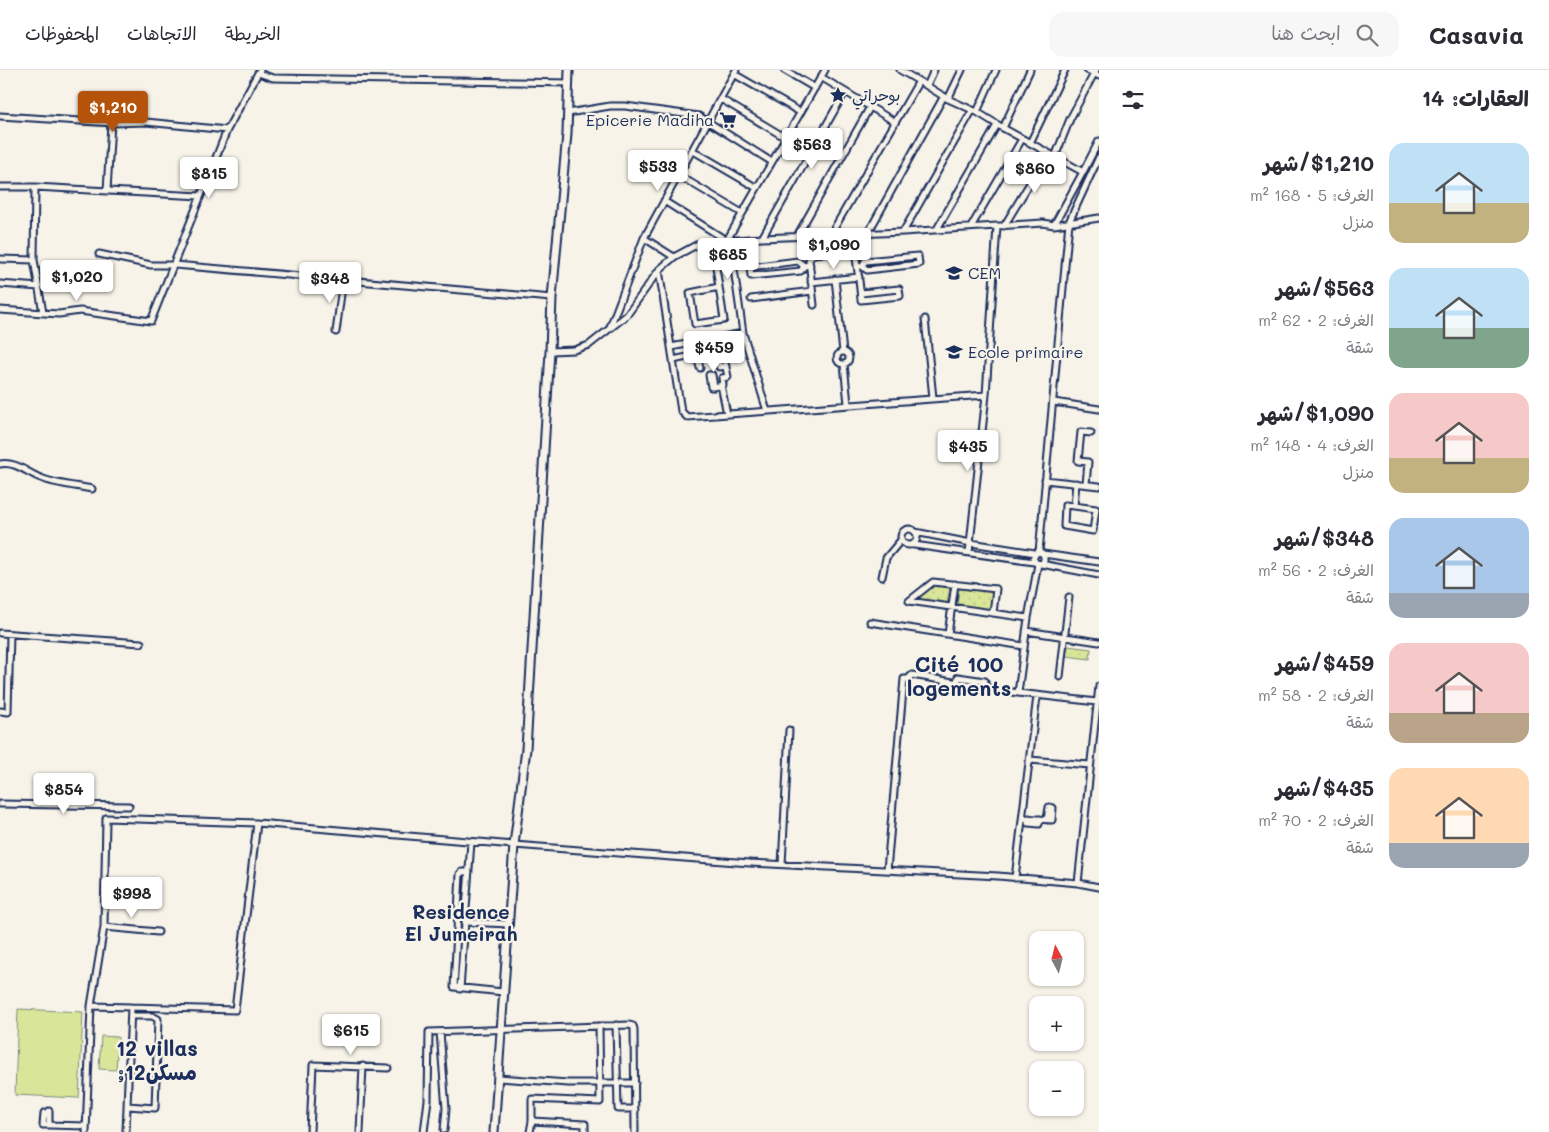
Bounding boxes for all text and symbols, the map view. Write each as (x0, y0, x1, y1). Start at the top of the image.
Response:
search box (1049, 12, 1399, 57)
text: Casavia (1429, 19, 1524, 50)
text: ابحث هنا (1271, 20, 1341, 45)
text: المحفوظات (25, 21, 99, 45)
text: الاتجاهات (127, 21, 197, 45)
text: الخريطة (225, 21, 281, 45)
icon: search (1353, 21, 1381, 49)
place label: بوحراتي (852, 84, 900, 110)
text: العقارات: 14 (1422, 84, 1529, 111)
place icon: بوحراتي (828, 85, 848, 105)
icon: filters (1119, 86, 1147, 114)
pin: $1,210 (72, 90, 154, 133)
text: $1,210 (89, 96, 137, 117)
place label: Epicerie Madiha (586, 109, 714, 130)
supermarket icon: Epicerie Madiha (718, 110, 738, 130)
pin: $563 (782, 128, 842, 170)
text: $563 (793, 133, 831, 154)
text: $1,210/شهر (1264, 149, 1374, 176)
pin: $533 (628, 150, 688, 192)
pin: $860 (1005, 152, 1065, 194)
text: $533 (639, 155, 677, 176)
pin: $815 (179, 156, 239, 199)
text: $860 (1015, 157, 1055, 178)
text: $815 (191, 162, 227, 183)
icon: home (1429, 163, 1489, 223)
text: الغرف: 5 · 168 m² (1250, 184, 1374, 205)
text: منزل (1342, 211, 1374, 232)
pin: $1,090 (793, 228, 875, 270)
text: $1,090 (808, 233, 860, 254)
pin: $685 (698, 238, 758, 280)
text: $685 (709, 243, 747, 264)
pin: $1,020 (36, 260, 118, 302)
pin: $348 (300, 262, 360, 304)
place label: CEM (968, 262, 1001, 283)
school or university icon: CEM (944, 263, 964, 283)
text: $1,020 (51, 265, 103, 286)
text: $348 (310, 267, 350, 288)
text: $563/شهر (1276, 274, 1374, 301)
icon: home (1429, 288, 1489, 348)
text: الغرف: 2 · 62 m² (1258, 309, 1374, 330)
pin: $459 (684, 330, 744, 373)
text: $459 (695, 336, 734, 357)
text: شقة (1346, 336, 1374, 357)
place label: Ecole primaire (968, 341, 1083, 362)
school or university icon: Ecole primaire (944, 342, 964, 362)
text: $1,090/شهر (1258, 399, 1374, 426)
icon: home (1429, 413, 1489, 473)
pin: $435 (938, 430, 998, 472)
text: الغرف: 4 · 148 m² (1250, 434, 1374, 455)
text: $435 (949, 435, 987, 456)
text: منزل (1342, 461, 1374, 482)
text: $348/شهر (1275, 524, 1374, 551)
icon: home (1429, 538, 1489, 598)
text: الغرف: 2 · 56 m² (1258, 559, 1374, 580)
text: شقة (1346, 586, 1374, 607)
text: $459/شهر (1276, 649, 1374, 676)
district label: Cité 100 logements (907, 650, 1011, 701)
icon: home (1429, 663, 1489, 723)
text: الغرف: 2 · 58 m² (1258, 684, 1374, 705)
text: شقة (1346, 711, 1374, 732)
pin: $854 (34, 772, 94, 815)
text: $435/شهر (1276, 774, 1374, 801)
text: $854 (44, 778, 84, 799)
icon: home (1429, 788, 1489, 848)
text: الغرف: 2 · 70 m² (1258, 809, 1374, 830)
text: شقة (1346, 836, 1374, 857)
pin: $998 (102, 876, 162, 919)
text: $998 (112, 882, 152, 903)
district label: Residence El Jumeirah (405, 899, 517, 946)
north arrow (1029, 931, 1084, 986)
map controls (1029, 931, 1084, 1116)
button: + (1029, 996, 1084, 1051)
pin: $615 (321, 1014, 381, 1056)
text: $615 (333, 1019, 369, 1040)
district label: 12 villas ;12مسكن (116, 1034, 198, 1085)
button: − (1029, 1061, 1084, 1116)

